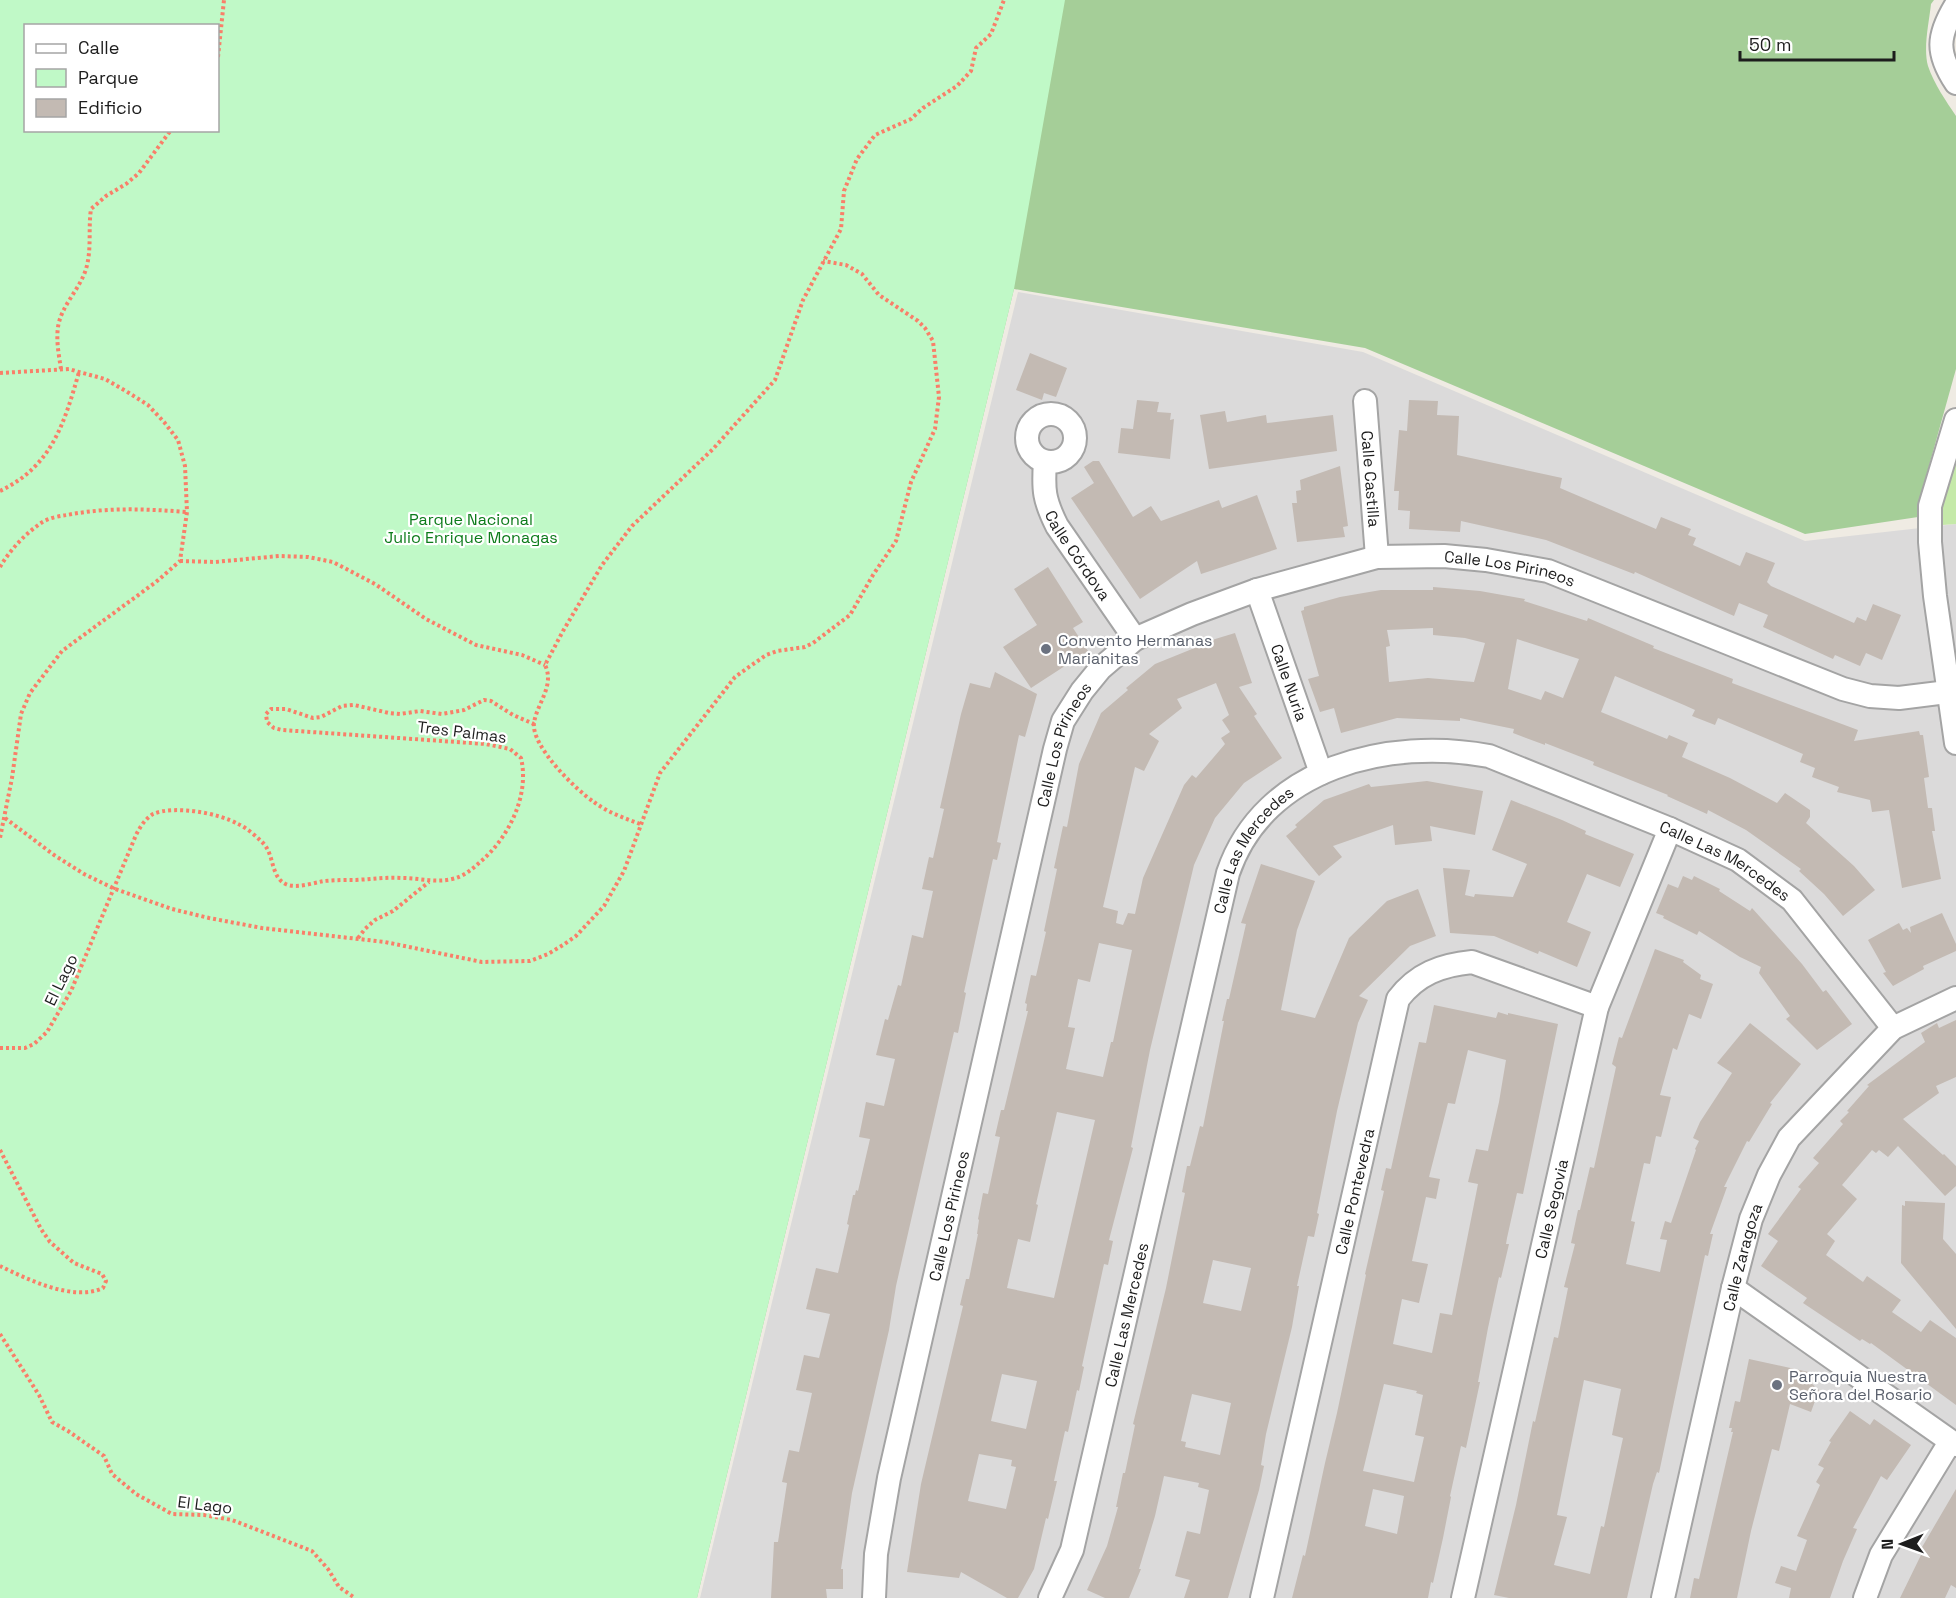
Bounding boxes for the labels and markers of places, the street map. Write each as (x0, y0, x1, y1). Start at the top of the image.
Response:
place label: Convento Hermanas Marianitas (1058, 630, 1212, 669)
marker: Convento Hermanas Marianitas (1039, 642, 1053, 656)
place label: Parroquia Nuestra Señora del Rosario (1789, 1366, 1932, 1405)
marker: Parroquia Nuestra Señora del Rosario (1770, 1378, 1784, 1392)

